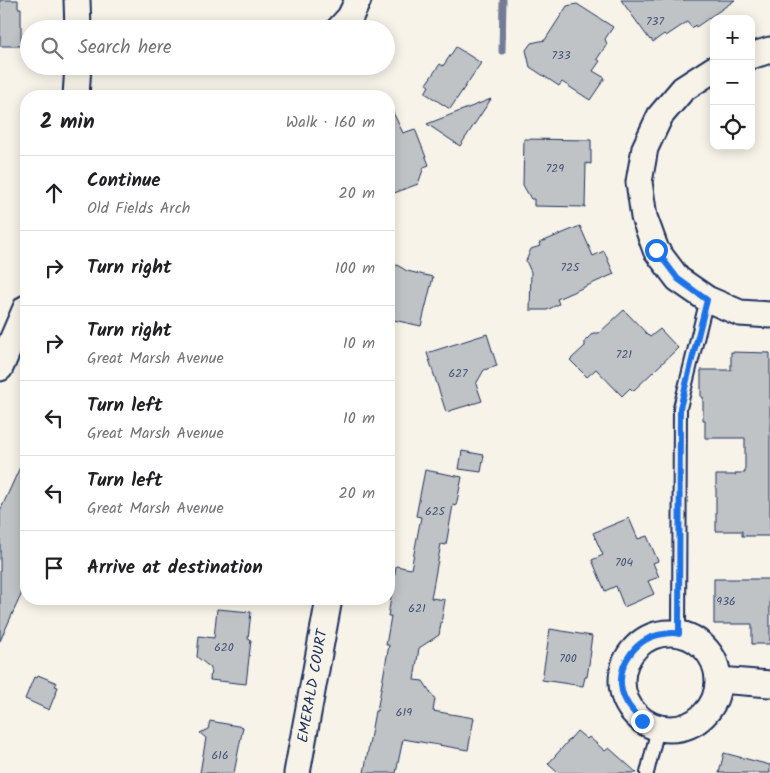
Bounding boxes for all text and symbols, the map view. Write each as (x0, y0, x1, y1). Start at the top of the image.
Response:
house number: 737 (646, 12, 664, 31)
map controls (710, 15, 755, 150)
button: + (710, 15, 755, 60)
search box (20, 20, 395, 75)
text: Search here (78, 33, 172, 63)
icon: search (38, 34, 66, 62)
house number: 733 (551, 46, 571, 65)
button: − (710, 60, 755, 105)
button: locate (710, 105, 755, 150)
text: 2 min (40, 106, 95, 139)
text: Walk · 160 m (286, 110, 375, 135)
house number: 729 (546, 159, 564, 178)
text: Continue (87, 166, 160, 196)
icon: ahead (40, 179, 68, 207)
text: 20 m (339, 181, 375, 206)
text: Old Fields Arch (87, 196, 190, 221)
route start (645, 239, 668, 262)
text: Turn right (87, 253, 172, 283)
icon: right (40, 254, 68, 282)
text: 100 m (335, 256, 375, 281)
house number: 725 (561, 258, 581, 277)
text: Turn right (87, 316, 172, 346)
icon: right (40, 329, 68, 357)
text: 10 m (343, 331, 375, 356)
house number: 721 (616, 345, 632, 364)
text: Great Marsh Avenue (87, 346, 224, 371)
house number: 627 (448, 364, 468, 383)
text: Turn left (87, 391, 162, 421)
icon: left (40, 404, 68, 432)
text: 10 m (343, 406, 375, 431)
text: Great Marsh Avenue (87, 421, 224, 446)
text: Turn left (87, 466, 162, 496)
icon: left (40, 479, 68, 507)
text: 20 m (339, 481, 375, 506)
text: Great Marsh Avenue (87, 496, 224, 521)
house number: 625 (425, 502, 447, 521)
text: Arrive at destination (87, 553, 263, 583)
house number: 704 (615, 553, 633, 572)
icon: arrive (40, 554, 68, 582)
house number: 936 (716, 592, 736, 611)
house number: 621 (408, 599, 426, 618)
street label: EMERALD COURT (291, 625, 335, 745)
house number: 620 (214, 638, 234, 657)
house number: 700 (559, 649, 577, 668)
house number: 619 (396, 703, 412, 722)
route end (631, 710, 654, 733)
house number: 616 (211, 746, 229, 765)

